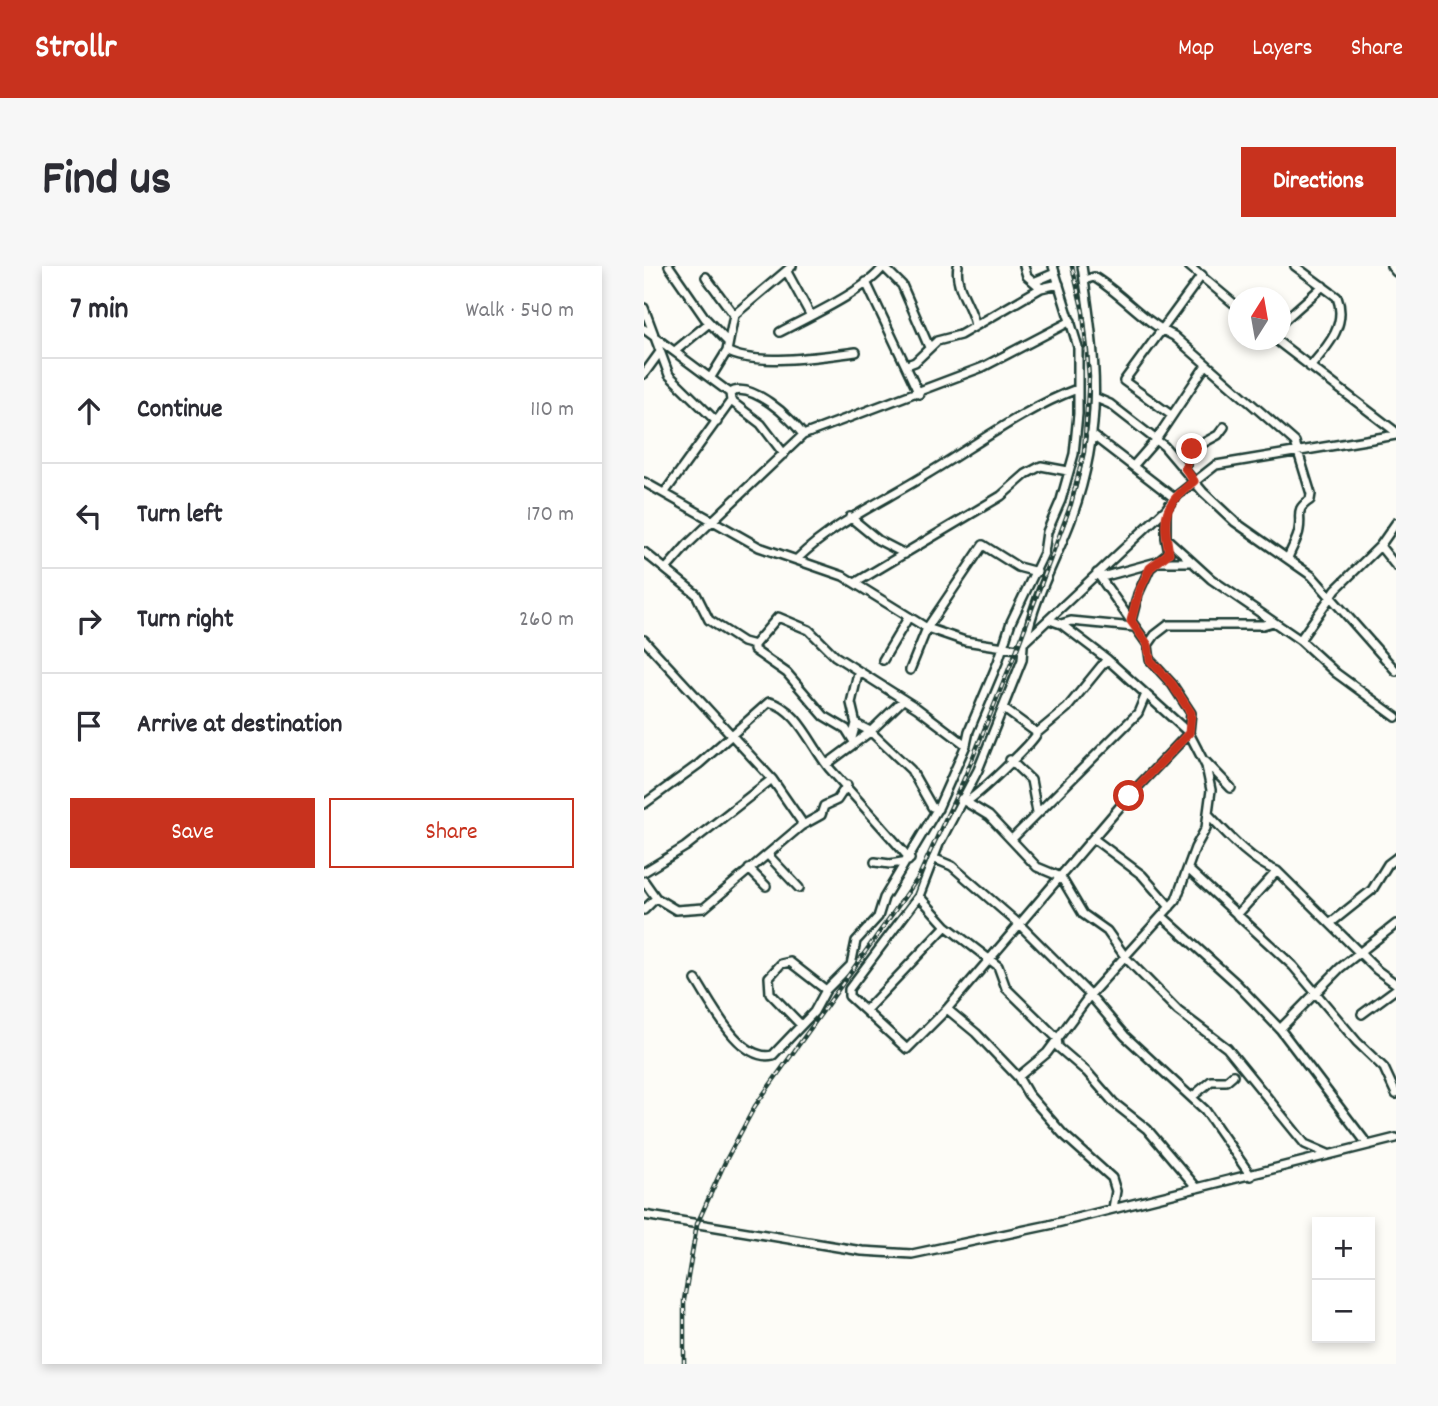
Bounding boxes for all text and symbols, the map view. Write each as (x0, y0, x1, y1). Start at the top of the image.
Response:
text: Strollr (35, 26, 117, 73)
text: Map (1178, 32, 1214, 66)
text: Layers (1252, 32, 1313, 66)
text: Share (1351, 32, 1403, 66)
text: Find us (42, 147, 171, 217)
button: Directions (1241, 147, 1396, 217)
north arrow (1228, 287, 1291, 350)
text: 7 min (70, 290, 128, 333)
text: Walk · 540 m (466, 295, 574, 328)
icon: ahead (70, 392, 108, 430)
text: Continue (137, 392, 222, 429)
text: 110 m (530, 394, 574, 427)
route end (1176, 433, 1207, 464)
icon: left (70, 497, 108, 535)
text: Turn left (137, 497, 223, 534)
text: 170 m (527, 499, 574, 532)
icon: right (70, 602, 108, 640)
text: Turn right (137, 602, 234, 639)
text: 260 m (519, 604, 574, 637)
icon: arrive (70, 707, 108, 745)
text: Arrive at destination (137, 707, 342, 744)
route start (1113, 780, 1144, 811)
button: Save (70, 798, 315, 868)
button: Share (329, 798, 574, 868)
map controls (1312, 1217, 1375, 1343)
button: + (1312, 1217, 1375, 1280)
button: − (1312, 1280, 1375, 1343)

